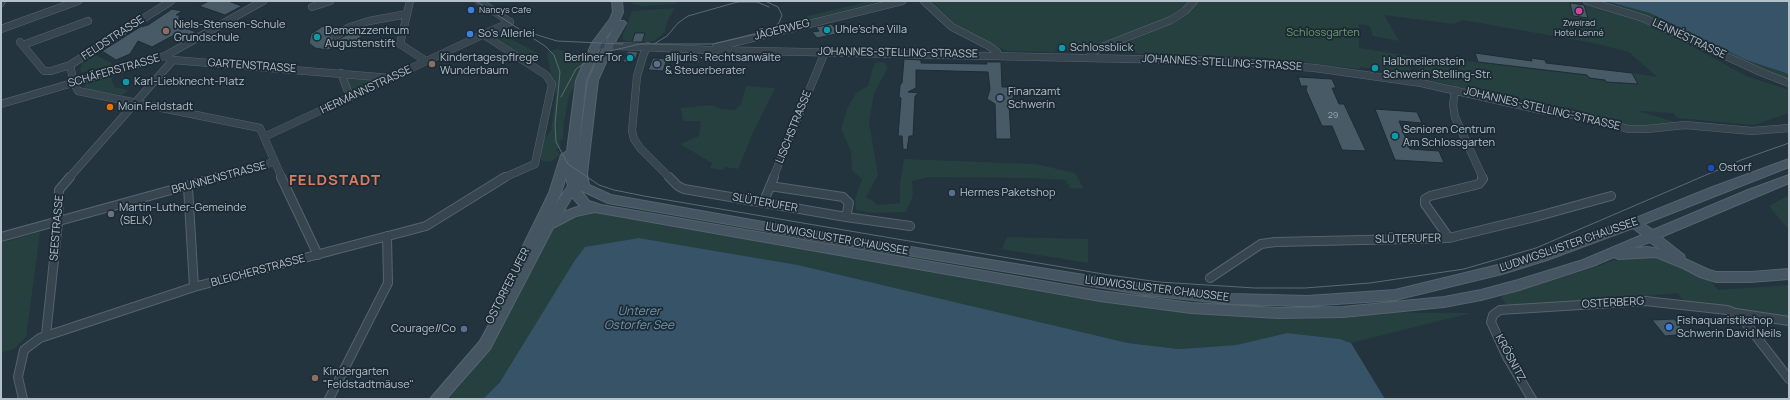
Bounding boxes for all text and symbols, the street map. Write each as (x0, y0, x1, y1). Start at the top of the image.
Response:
marker: Nancys Cafe (466, 5, 476, 15)
place label: Nancys Cafe (479, 5, 531, 15)
marker: Zweirad Hotel Lenné (1574, 6, 1584, 16)
street label: FELDSTRASSE (79, 13, 147, 63)
street label: LENNÉSTRASSE (1650, 16, 1728, 62)
street label: JÄGERWEG (753, 17, 811, 43)
place label: Niels-Stensen-Schule Grundschule (174, 18, 285, 44)
place label: Zweirad Hotel Lenné (1554, 18, 1604, 39)
place label: Uhle’sche Villa (835, 23, 907, 37)
place label: Demenzzentrum Augustenstift (325, 24, 409, 50)
marker: Uhle’sche Villa (822, 25, 832, 35)
marker: Niels-Stensen-Schule Grundschule (161, 26, 171, 36)
park label: Schlossgarten (1286, 26, 1360, 40)
place label: So's Allerlei (478, 27, 534, 41)
marker: So's Allerlei (465, 29, 475, 39)
marker: Demenzzentrum Augustenstift (312, 32, 322, 42)
place label: Schlossblick (1070, 41, 1133, 55)
marker: Schlossblick (1057, 43, 1067, 53)
street label: JOHANNES-STELLING-STRASSE (818, 45, 978, 61)
place label: Kindertagespflrege Wunderbaum (440, 51, 538, 77)
place label: Berliner Tor (564, 51, 622, 65)
place label: alljuris · Rechtsanwälte & Steuerberater (665, 51, 781, 77)
street label: SCHÄFERSTRASSE (67, 52, 161, 90)
street label: JOHANNES-STELLING-STRASSE (1142, 52, 1302, 74)
marker: Berliner Tor (625, 53, 635, 63)
place label: Halbmeilenstein Schwerin Stelling-Str. (1383, 55, 1492, 81)
street label: GARTENSTRASSE (207, 56, 297, 76)
marker: Kindertagespflrege Wunderbaum (427, 59, 437, 69)
marker: alljuris · Rechtsanwälte & Steuerberater (652, 59, 662, 69)
street label: HERMANNSTRASSE (318, 63, 414, 117)
marker: Halbmeilenstein Schwerin Stelling-Str. (1370, 63, 1380, 73)
place label: Karl-Liebknecht-Platz (134, 75, 245, 89)
marker: Karl-Liebknecht-Platz (121, 77, 131, 87)
place label: Finanzamt Schwerin (1008, 85, 1061, 111)
street label: JOHANNES-STELLING-STRASSE (1462, 85, 1622, 133)
street label: LISCHSTRASSE (773, 89, 815, 165)
marker: Finanzamt Schwerin (995, 93, 1005, 103)
place label: Moin Feldstadt (118, 100, 193, 114)
marker: Moin Feldstadt (105, 102, 115, 112)
house number: 29 (1328, 110, 1338, 120)
place label: Senioren Centrum Am Schlossgarten (1403, 123, 1495, 149)
marker: Senioren Centrum Am Schlossgarten (1390, 131, 1400, 141)
street label: BRUNNENSTRASSE (170, 159, 268, 197)
place label: Ostorf (1719, 161, 1751, 175)
marker: Ostorf (1706, 163, 1716, 173)
district label: FELDSTADT (289, 172, 381, 190)
place label: Hermes Paketshop (960, 186, 1056, 200)
marker: Hermes Paketshop (947, 188, 957, 198)
street label: SLÜTERUFER (731, 191, 799, 215)
street label: SEESTRASSE (48, 195, 66, 261)
place label: Martin-Luther-Gemeinde (SELK) (119, 201, 246, 227)
marker: Martin-Luther-Gemeinde (SELK) (106, 209, 116, 219)
street label: LUDWIGSLUSTER CHAUSSEE (1498, 215, 1640, 275)
street label: LUDWIGSLUSTER CHAUSSEE (764, 220, 910, 258)
street label: SLÜTERUFER (1375, 232, 1441, 246)
street label: OSTORFER UFER (483, 246, 533, 326)
street label: BLEICHERSTRASSE (210, 252, 306, 290)
street label: LUDWIGSLUSTER CHAUSSEE (1084, 274, 1230, 304)
street label: OSTERBERG (1582, 295, 1644, 311)
water label: Unterer Ostorfer See (604, 305, 674, 333)
place label: Fishaquaristikshop Schwerin David Neils (1677, 314, 1781, 340)
place label: Courage//Co (391, 322, 456, 336)
marker: Fishaquaristikshop Schwerin David Neils (1664, 322, 1674, 332)
marker: Courage//Co (459, 324, 469, 334)
street label: KRÖSNITZ (1492, 332, 1528, 384)
place label: Kindergarten "Feldstadtmäuse" (323, 365, 414, 391)
marker: Kindergarten "Feldstadtmäuse" (310, 373, 320, 383)

